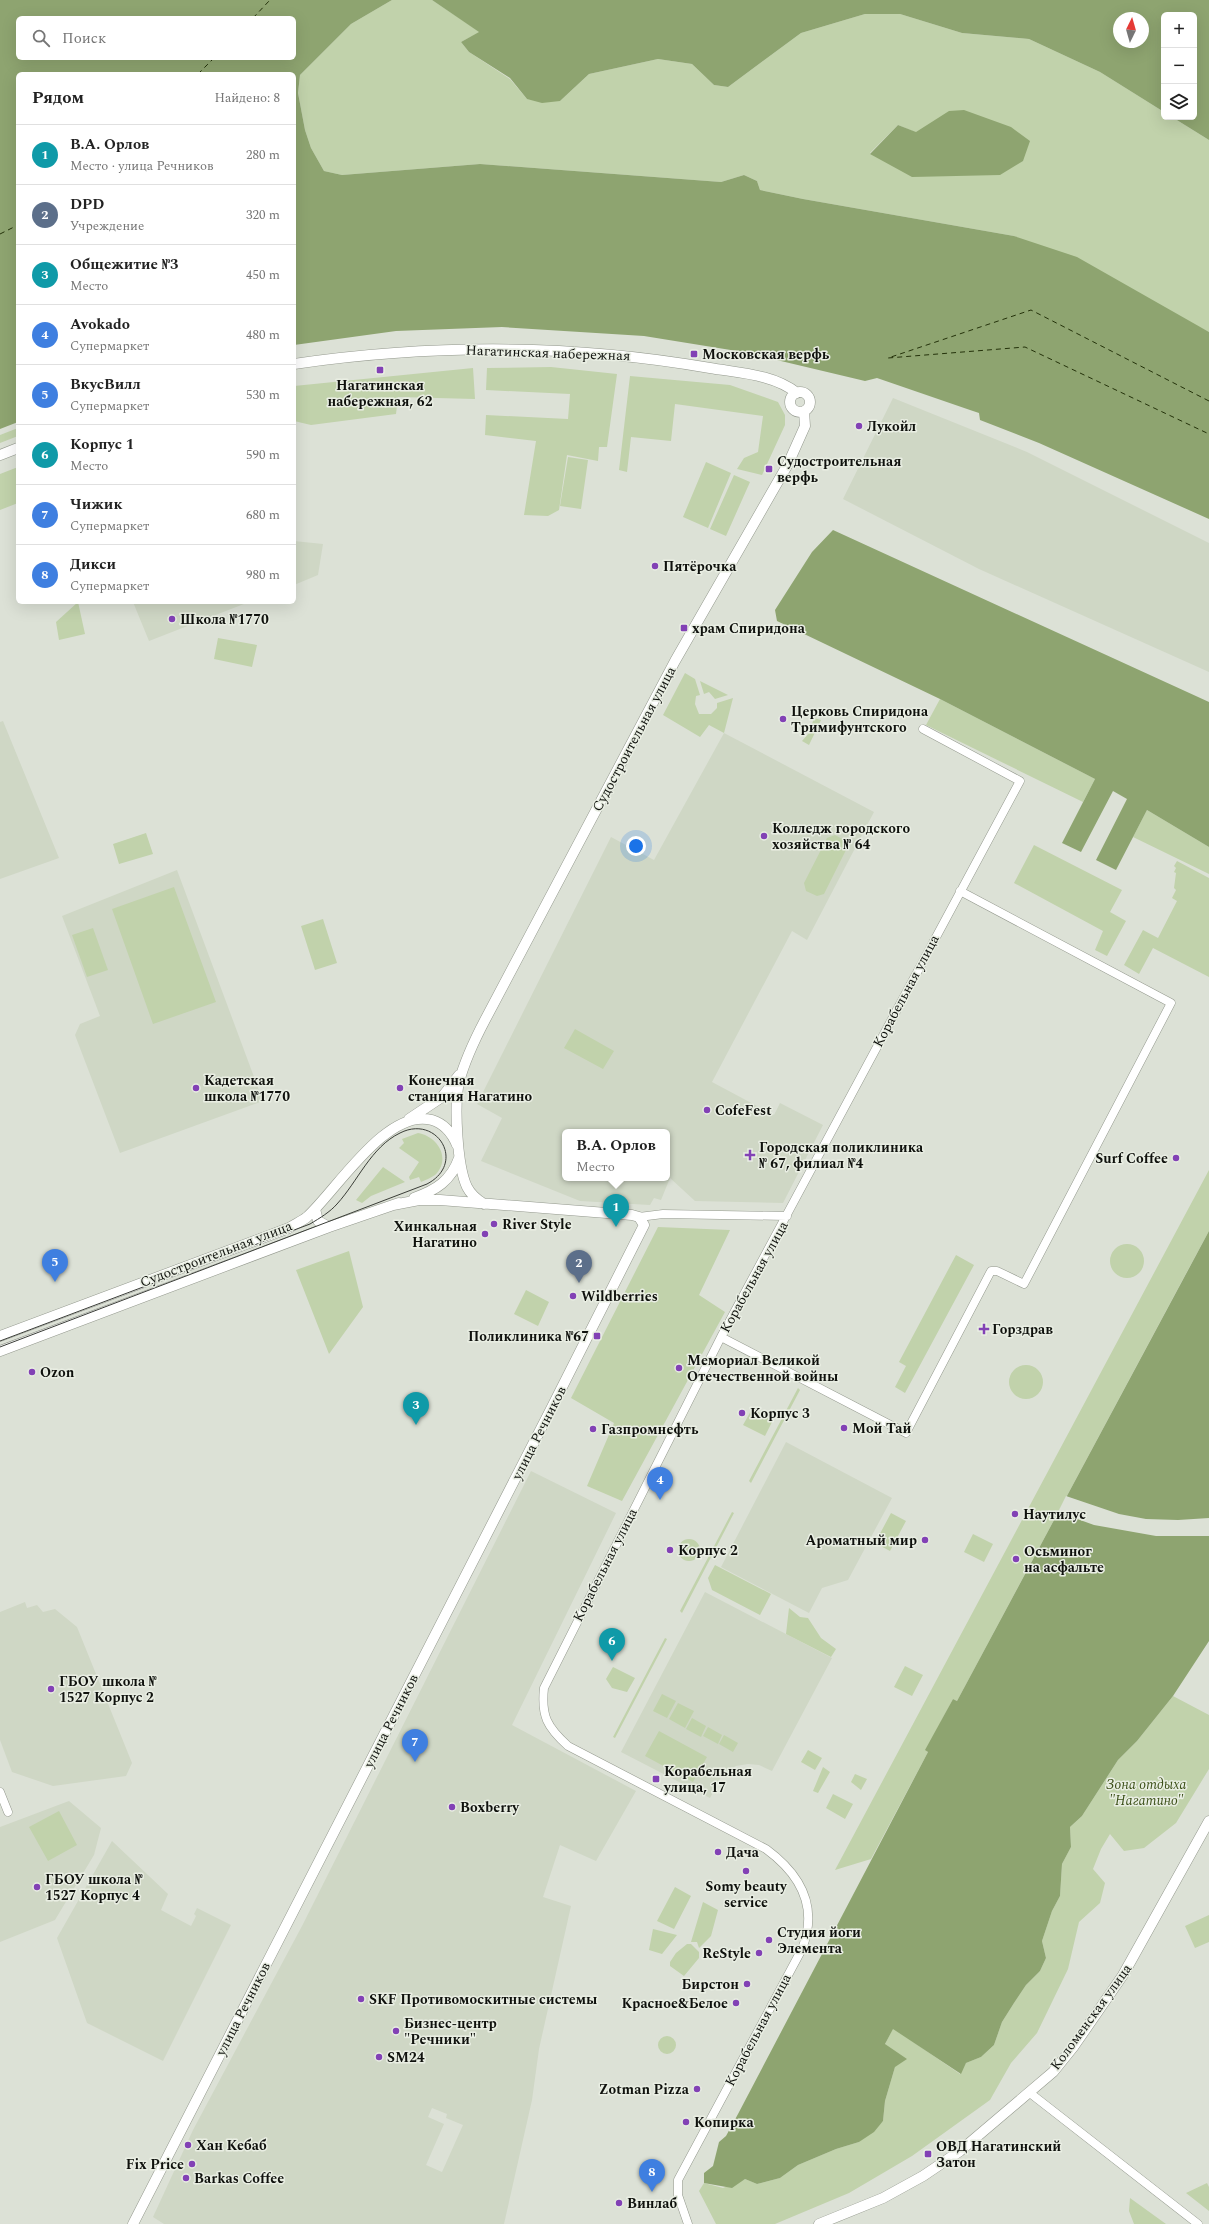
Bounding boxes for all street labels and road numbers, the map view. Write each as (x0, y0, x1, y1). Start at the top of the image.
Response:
street label: Нагатинская набережная (465, 340, 631, 366)
street label: Судостроительная улица (587, 663, 681, 815)
street label: Корабельная улица (867, 931, 945, 1051)
street label: Судостроительная улица (137, 1215, 295, 1293)
street label: Корабельная улица (715, 1217, 794, 1337)
street label: улица Речников (506, 1382, 572, 1484)
street label: Корабельная улица (567, 1504, 643, 1625)
street label: улица Речников (358, 1670, 424, 1772)
street label: улица Речников (210, 1958, 276, 2060)
street label: Коломенская улица (1045, 1959, 1137, 2075)
street label: Корабельная улица (719, 1970, 797, 2090)

